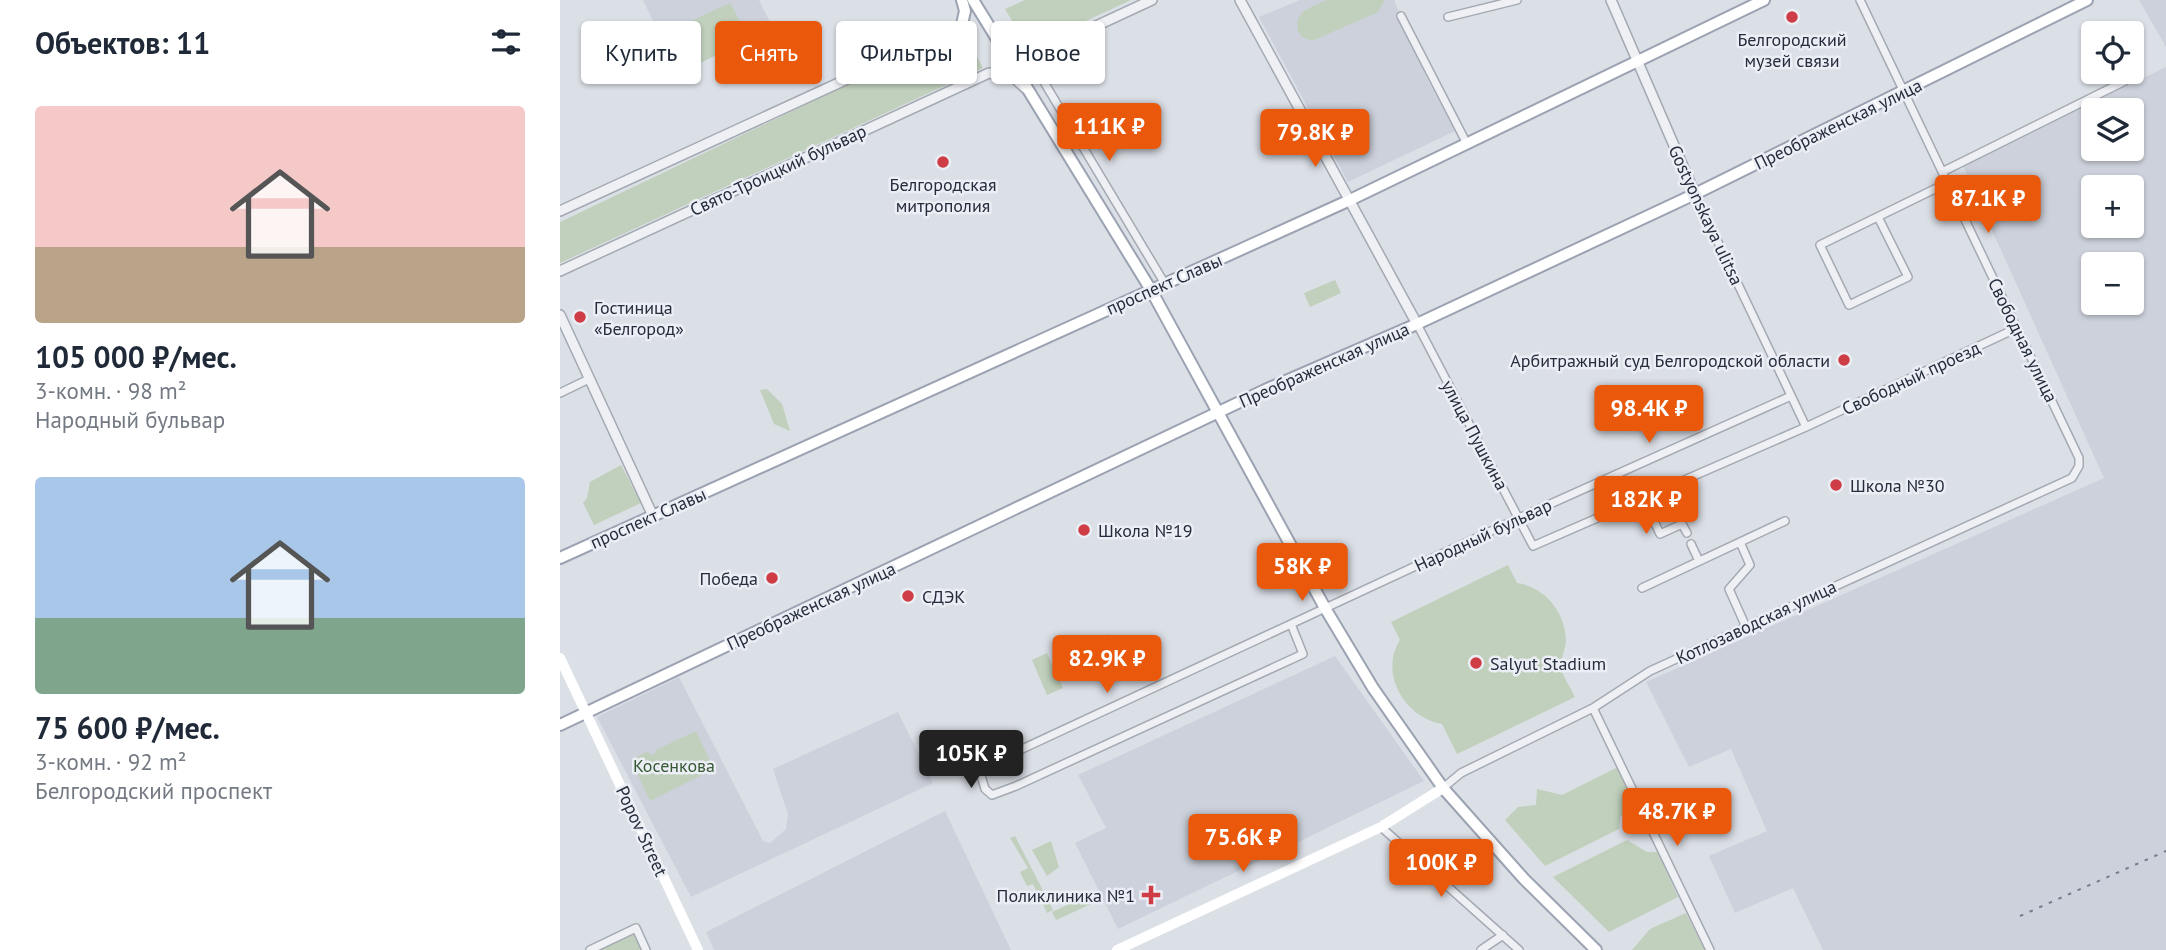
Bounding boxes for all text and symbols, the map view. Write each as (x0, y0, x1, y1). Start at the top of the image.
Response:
marker: Белгородский музей связи (1784, 9, 1800, 25)
chip: Купить (581, 21, 701, 84)
chip: Снять (715, 21, 822, 84)
chip: Фильтры (836, 21, 977, 84)
chip: Новое (991, 21, 1105, 84)
map controls (2081, 21, 2144, 315)
button: locate (2081, 21, 2144, 84)
text: Объектов: 11 (35, 23, 210, 62)
icon: filters (487, 23, 525, 61)
place label: Белгородский музей связи (1737, 28, 1847, 72)
street label: Преображенская улица (1750, 73, 1926, 175)
button: layers (2081, 98, 2144, 161)
pin: 111K ₽ (1052, 104, 1166, 163)
pin: 79.8K ₽ (1250, 110, 1380, 169)
text: 111K ₽ (1073, 111, 1145, 140)
text: 79.8K ₽ (1276, 117, 1354, 146)
street label: Свято-Троицкий бульвар (686, 119, 870, 221)
street label: Gostyonskaya ulitsa (1664, 141, 1748, 289)
icon: home (217, 151, 343, 277)
marker: Белгородская митрополия (935, 154, 951, 170)
place label: Белгородская митрополия (890, 173, 996, 217)
button: + (2081, 175, 2144, 238)
pin: 87.1K ₽ (1923, 176, 2053, 235)
text: 87.1K ₽ (1951, 183, 2025, 212)
street label: проспект Славы (1102, 248, 1226, 320)
button: − (2081, 252, 2144, 315)
street label: Свободная улица (1983, 274, 2063, 406)
place label: Гостиница «Белгород» (594, 296, 684, 340)
marker: Гостиница «Белгород» (572, 309, 588, 325)
street label: Преображенская улица (1235, 317, 1413, 413)
street label: Свободный проезд (1838, 336, 1984, 420)
text: 105 000 ₽/мес. (35, 337, 237, 376)
place label: Арбитражный суд Белгородской области (1510, 349, 1830, 372)
marker: Арбитражный суд Белгородской области (1836, 352, 1852, 368)
text: 3-комн. · 98 m² (35, 376, 187, 405)
street label: улица Пушкина (1436, 376, 1514, 494)
pin: 98.4K ₽ (1584, 386, 1714, 445)
text: 98.4K ₽ (1610, 393, 1688, 422)
text: Народный бульвар (35, 405, 225, 434)
place label: Школа №30 (1850, 474, 1945, 497)
pin: 182K ₽ (1589, 476, 1703, 536)
marker: Школа №30 (1828, 477, 1844, 493)
street label: проспект Славы (586, 482, 710, 554)
text: 182K ₽ (1610, 484, 1682, 513)
street label: Народный бульвар (1411, 493, 1555, 577)
place label: Школа №19 (1098, 519, 1193, 542)
icon: home (217, 522, 343, 648)
marker: Школа №19 (1076, 522, 1092, 538)
pin: 58K ₽ (1253, 544, 1351, 603)
text: 58K ₽ (1273, 551, 1331, 580)
street label: Преображенская улица (723, 557, 899, 655)
place label: Победа (699, 567, 758, 590)
marker: Победа (764, 570, 780, 586)
street label: Котлозаводская улица (1672, 575, 1840, 669)
place label: СДЭК (922, 585, 965, 608)
marker: СДЭК (900, 588, 916, 604)
pin: 82.9K ₽ (1042, 636, 1172, 695)
text: 82.9K ₽ (1068, 643, 1146, 672)
place label: Salyut Stadium (1490, 652, 1606, 675)
marker: Salyut Stadium (1468, 655, 1484, 671)
text: 75 600 ₽/мес. (35, 708, 220, 747)
pin: 105K ₽ (914, 730, 1028, 790)
text: 105K ₽ (935, 738, 1007, 767)
text: 3-комн. · 92 m² (35, 747, 187, 776)
park label: Косенкова (633, 754, 715, 777)
text: Белгородский проспект (35, 776, 272, 805)
street label: Popov Street (611, 782, 673, 880)
pin: 48.7K ₽ (1612, 788, 1742, 848)
text: 48.7K ₽ (1638, 796, 1716, 825)
pin: 75.6K ₽ (1178, 814, 1308, 874)
text: 75.6K ₽ (1204, 822, 1282, 851)
pin: 100K ₽ (1384, 839, 1498, 899)
text: 100K ₽ (1405, 847, 1477, 876)
place label: Поликлиника №1 (997, 884, 1135, 907)
marker: Поликлиника №1 (1141, 885, 1161, 905)

